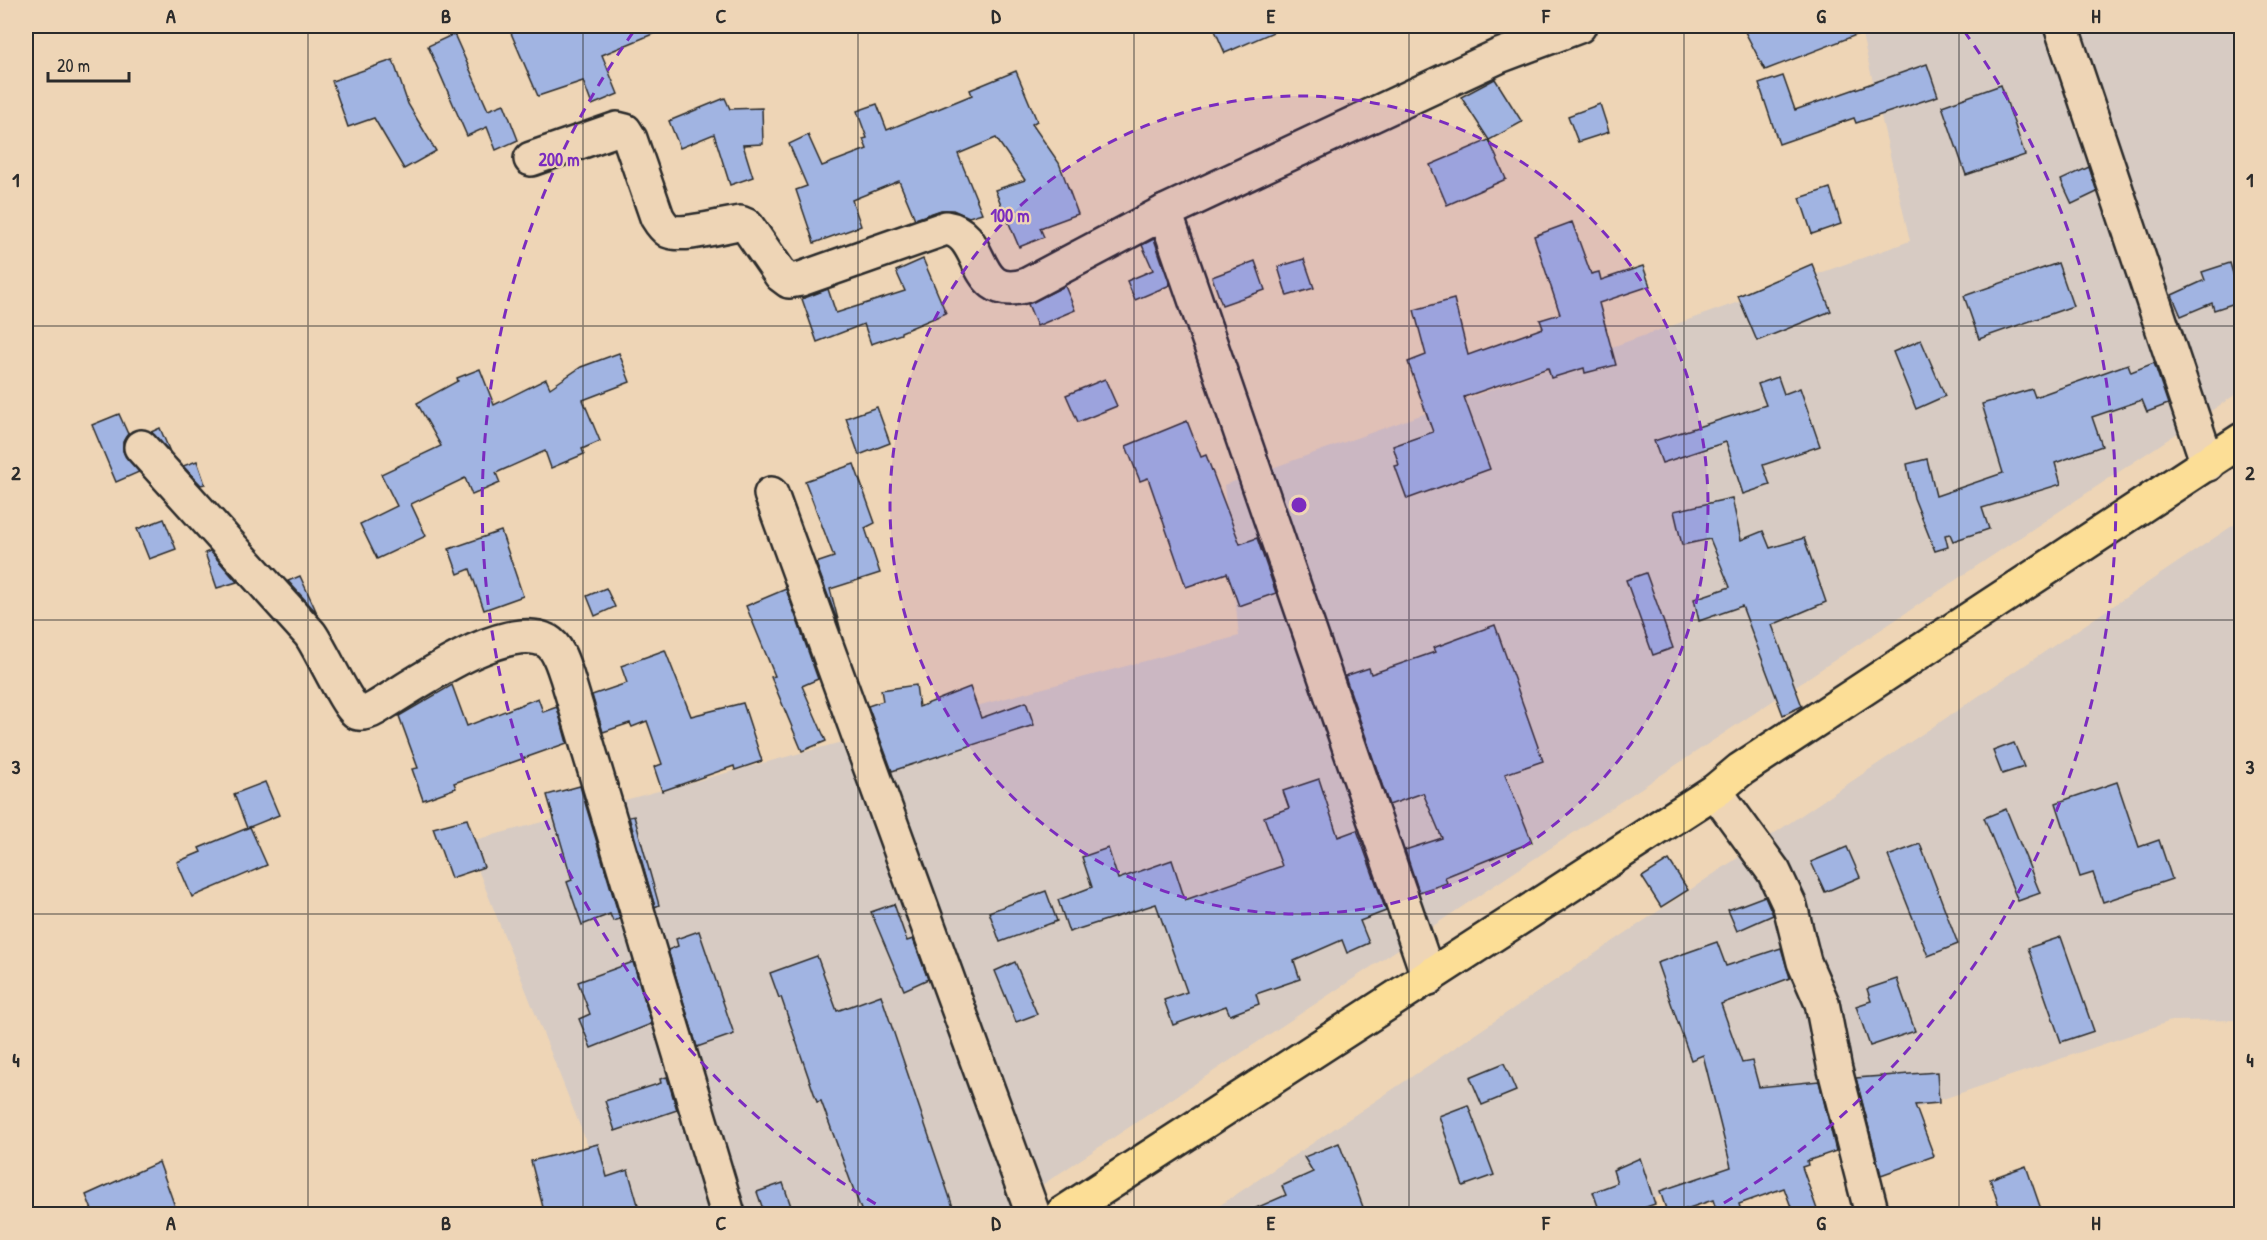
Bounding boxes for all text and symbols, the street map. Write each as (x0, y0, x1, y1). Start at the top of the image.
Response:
text: A (166, 2, 176, 29)
text: B (441, 2, 451, 29)
text: C (716, 2, 727, 29)
text: D (991, 2, 1001, 29)
text: E (1267, 2, 1276, 29)
text: F (1541, 2, 1551, 29)
text: G (1816, 2, 1826, 29)
text: H (2091, 2, 2101, 29)
scale bar (48, 45, 129, 83)
text: 20 m (57, 53, 90, 78)
text: 200 m (539, 147, 579, 172)
text: 1 (12, 166, 20, 193)
text: 1 (2246, 166, 2254, 193)
text: 100 m (990, 203, 1030, 228)
text: 2 (11, 459, 21, 486)
text: 2 (2245, 459, 2255, 486)
centre of rings (1289, 495, 1309, 515)
text: 3 (12, 753, 21, 780)
text: 3 (2246, 753, 2255, 780)
text: 4 (12, 1046, 20, 1073)
text: 4 (2246, 1046, 2254, 1073)
text: A (166, 1209, 176, 1236)
text: B (441, 1209, 451, 1236)
text: C (716, 1209, 727, 1236)
text: D (991, 1209, 1001, 1236)
text: E (1267, 1209, 1276, 1236)
text: F (1541, 1209, 1551, 1236)
text: G (1816, 1209, 1826, 1236)
text: H (2091, 1209, 2101, 1236)

